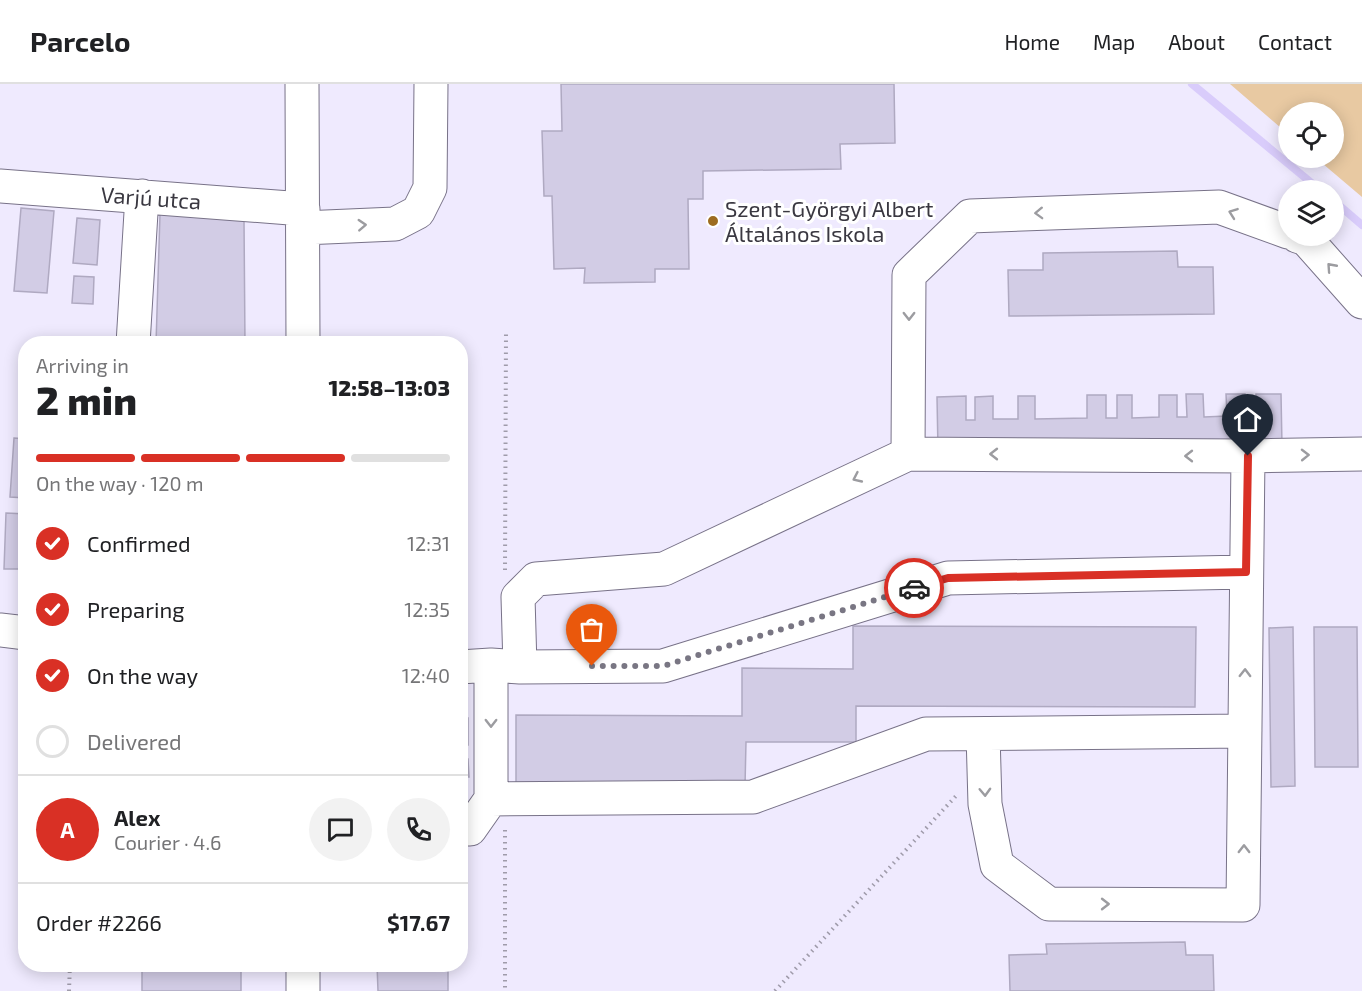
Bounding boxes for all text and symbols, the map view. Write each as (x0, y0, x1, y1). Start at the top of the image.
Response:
text: Parcelo (30, 24, 130, 58)
text: Home (1004, 29, 1060, 54)
text: Map (1093, 29, 1135, 54)
text: About (1168, 29, 1225, 54)
text: Contact (1258, 29, 1332, 54)
map controls (1278, 102, 1344, 246)
button: locate (1278, 102, 1344, 168)
button: layers (1278, 180, 1344, 246)
street label: Varjú utca (100, 181, 202, 214)
place label: Szent-Györgyi Albert Általános Iskola (725, 195, 933, 246)
one-way arrow (1035, 207, 1044, 220)
one-way arrow (1229, 207, 1239, 220)
marker: Szent-Györgyi Albert Általános Iskola (706, 214, 720, 228)
one-way arrow (357, 219, 366, 232)
one-way arrow (1327, 263, 1338, 273)
one-way arrow (903, 311, 915, 320)
text: Arriving in (36, 353, 129, 377)
text: 12:58–13:03 (328, 374, 450, 400)
text: 2 min (36, 376, 137, 423)
pin (1222, 394, 1273, 456)
icon: home (1231, 403, 1264, 436)
one-way arrow (990, 448, 999, 460)
one-way arrow (1300, 449, 1309, 461)
one-way arrow (1185, 450, 1194, 462)
one-way arrow (852, 470, 863, 482)
text: On the way · 120 m (36, 471, 204, 495)
icon: check (36, 527, 69, 560)
text: Confirmed (87, 530, 191, 556)
text: 12:31 (407, 531, 450, 555)
courier (884, 558, 944, 618)
icon: car (898, 572, 931, 605)
icon: check (36, 593, 69, 626)
text: Preparing (87, 596, 185, 622)
text: 12:35 (404, 597, 450, 621)
pin (566, 604, 617, 666)
icon: bag (575, 613, 608, 646)
icon: check (36, 659, 69, 692)
text: On the way (87, 662, 198, 688)
text: 12:40 (402, 663, 450, 687)
one-way arrow (1239, 668, 1251, 677)
one-way arrow (485, 719, 497, 728)
text: Delivered (87, 728, 182, 754)
one-way arrow (979, 788, 991, 797)
button: chat (309, 798, 372, 861)
button: phone (387, 798, 450, 861)
text: Alex (114, 804, 160, 830)
text: A (60, 816, 75, 842)
text: Courier · 4.6 (114, 830, 221, 854)
one-way arrow (1238, 844, 1250, 853)
one-way arrow (1100, 898, 1109, 911)
text: Order #2266 (36, 909, 162, 935)
text: $17.67 (387, 909, 450, 935)

